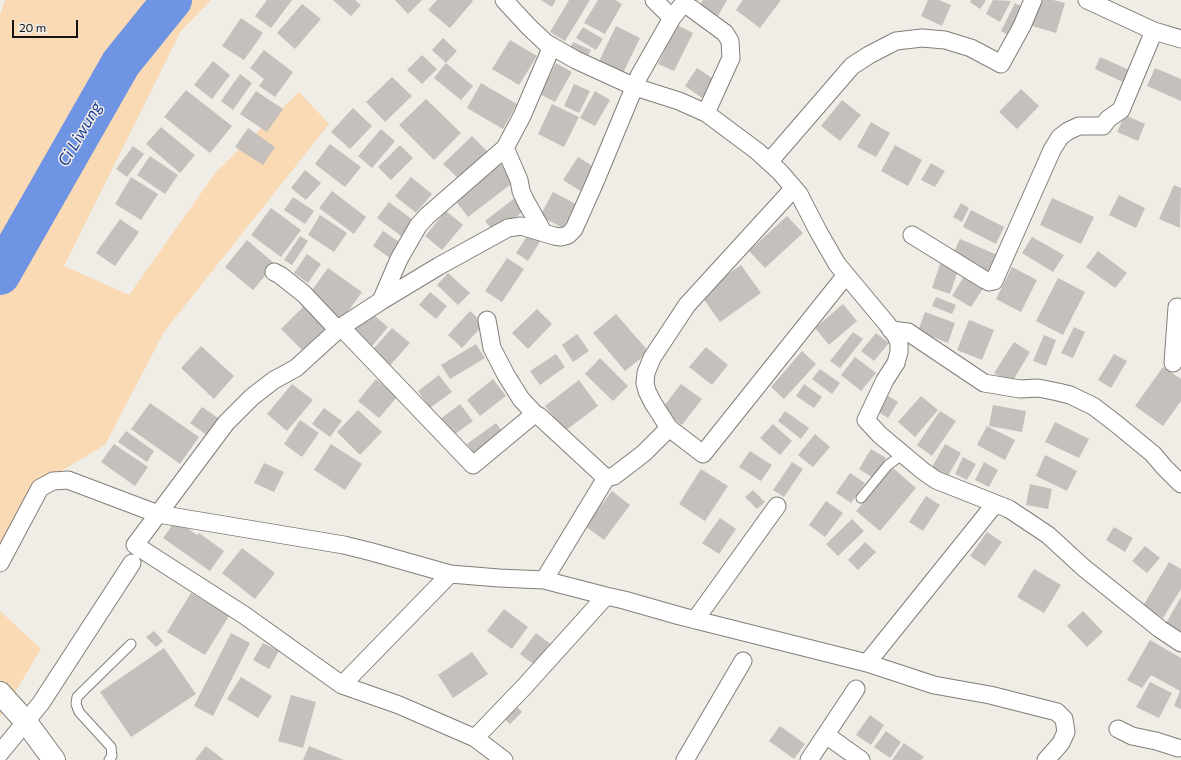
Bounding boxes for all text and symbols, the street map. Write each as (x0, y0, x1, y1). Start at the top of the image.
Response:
scale bar (14, 12, 80, 38)
text: 20 m (19, 20, 46, 34)
water label: Ci Liwung (54, 98, 106, 170)

